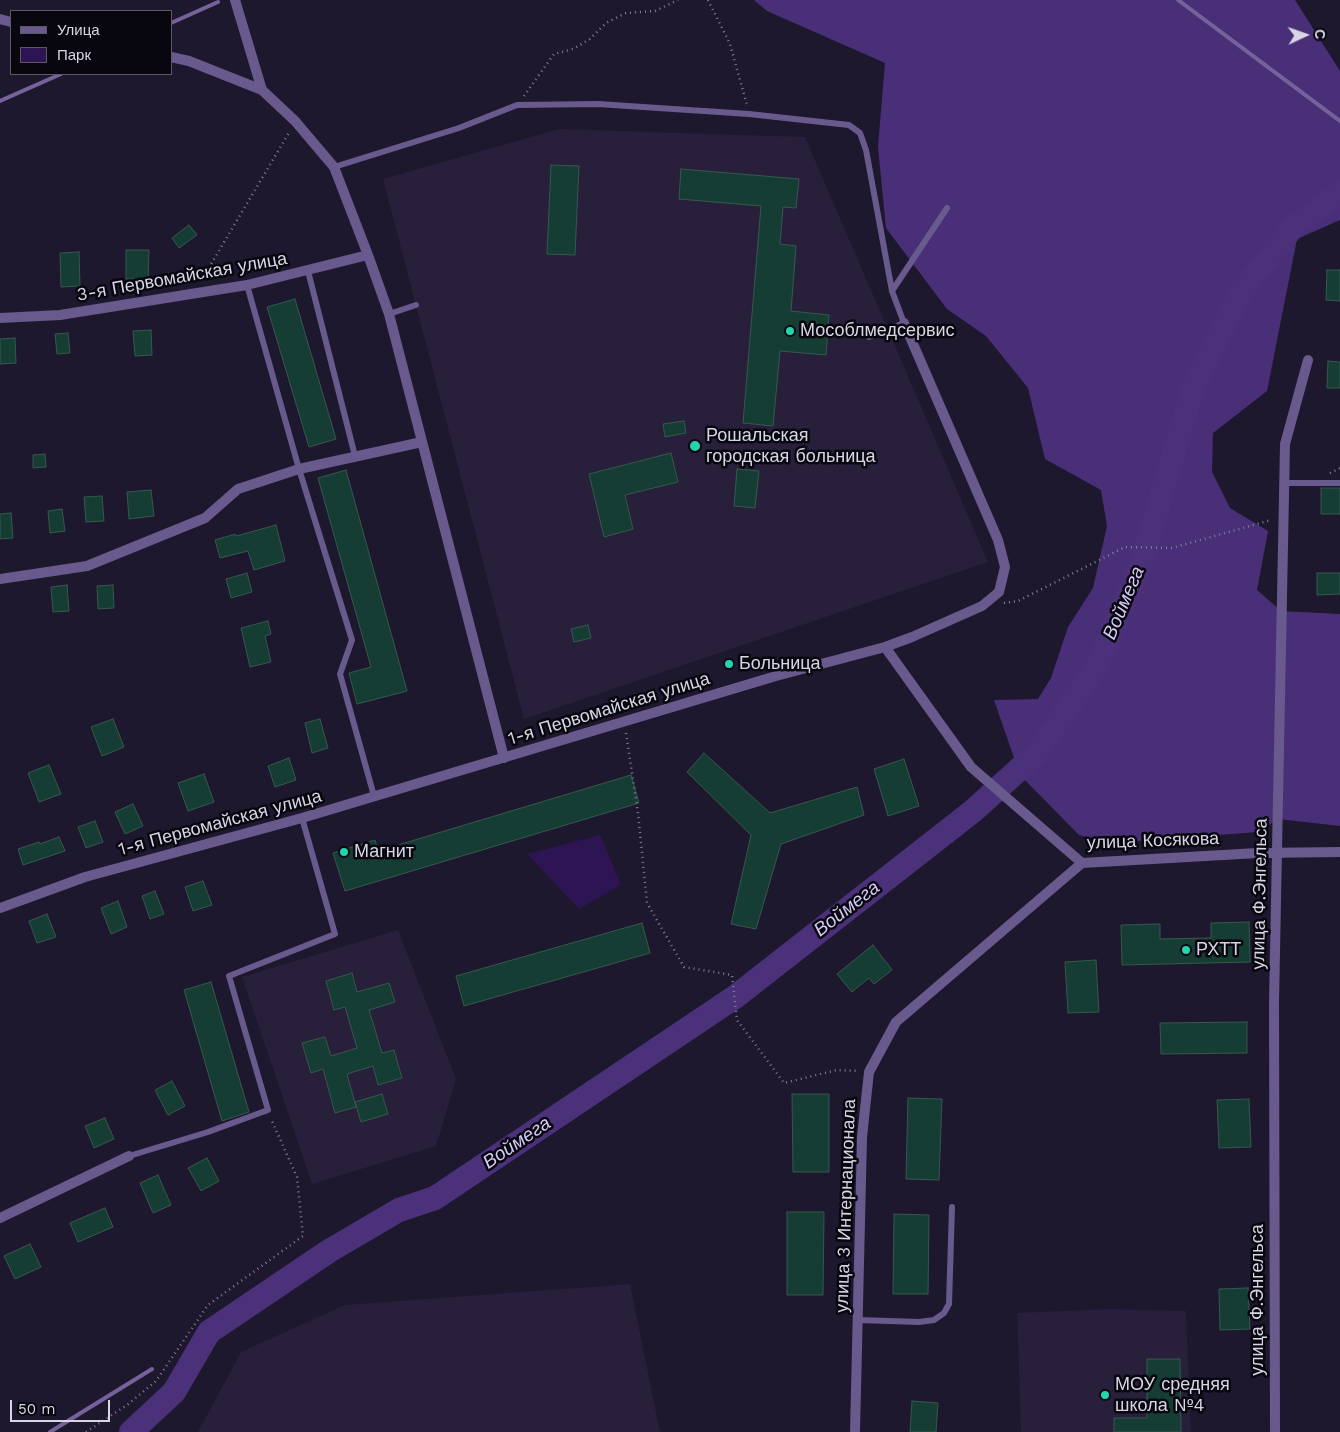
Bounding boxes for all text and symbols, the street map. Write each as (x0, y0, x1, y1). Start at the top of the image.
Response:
legend (10, 10, 172, 75)
north arrow (1280, 10, 1330, 60)
text: Улица (57, 21, 100, 39)
text: С (1312, 29, 1328, 40)
text: Парк (57, 46, 91, 64)
street label: 3-я Первомайская улица (75, 248, 289, 306)
place label: Мособлмедсервис (800, 320, 955, 342)
marker: Мособлмедсервис (784, 325, 796, 337)
place label: Рошальская городская больница (706, 425, 876, 468)
marker: Рошальская городская больница (688, 439, 702, 453)
water label: Воймега (1098, 563, 1150, 643)
place label: Больница (739, 653, 821, 675)
marker: Больница (723, 658, 735, 670)
street label: 1-я Первомайская улица (506, 668, 712, 750)
street label: 1-я Первомайская улица (116, 785, 324, 861)
street label: улица Ф.Энгельса (1248, 818, 1272, 970)
street label: улица Косякова (1087, 828, 1219, 854)
place label: Магнит (354, 841, 414, 863)
marker: Магнит (338, 846, 350, 858)
water label: Воймега (810, 876, 884, 942)
place label: РХТТ (1196, 939, 1241, 961)
marker: РХТТ (1180, 944, 1192, 956)
street label: улица 3 Интернационала (831, 1099, 861, 1313)
water label: Воймега (479, 1112, 555, 1174)
street label: улица Ф.Энгельса (1247, 1224, 1269, 1376)
place label: МОУ средняя школа №4 (1115, 1374, 1230, 1416)
marker: МОУ средняя школа №4 (1099, 1389, 1111, 1401)
scale bar (12, 1390, 112, 1422)
text: 50 m (18, 1400, 55, 1418)

